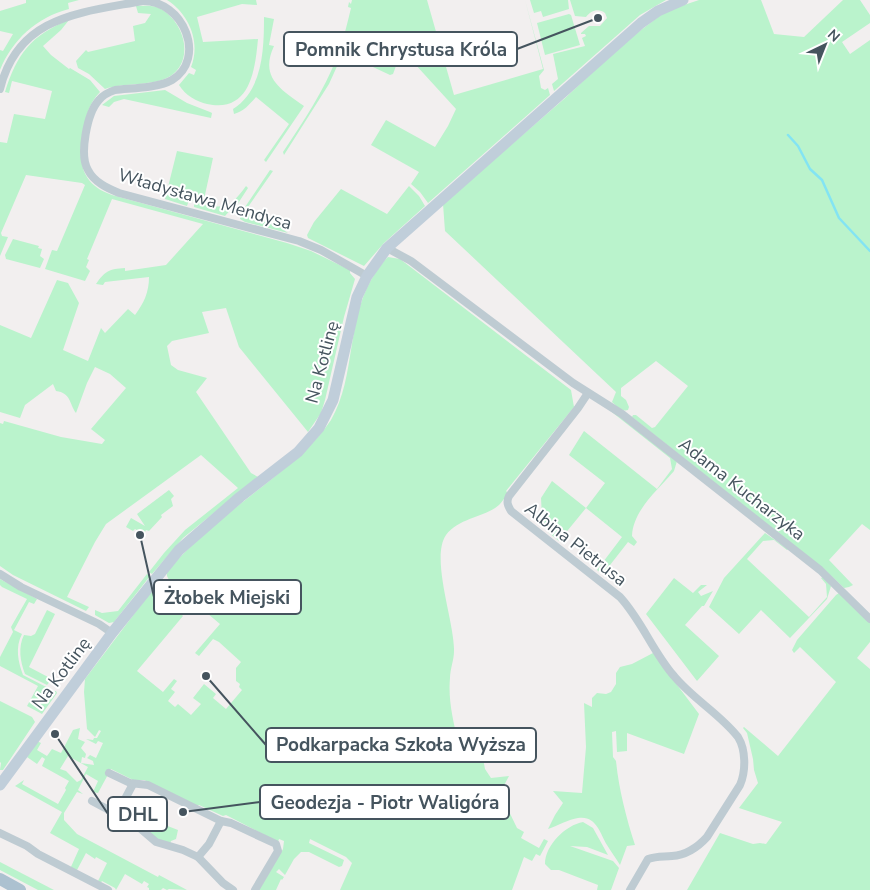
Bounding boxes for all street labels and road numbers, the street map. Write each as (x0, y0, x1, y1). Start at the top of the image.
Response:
street label: Władysława Mendysa (115, 163, 295, 235)
street label: Na Kotlinę (300, 318, 344, 406)
street label: Adama Kucharzyka (674, 432, 810, 546)
street label: Albina Pietrusa (520, 496, 632, 592)
street label: Na Kotlinę (26, 632, 96, 714)

